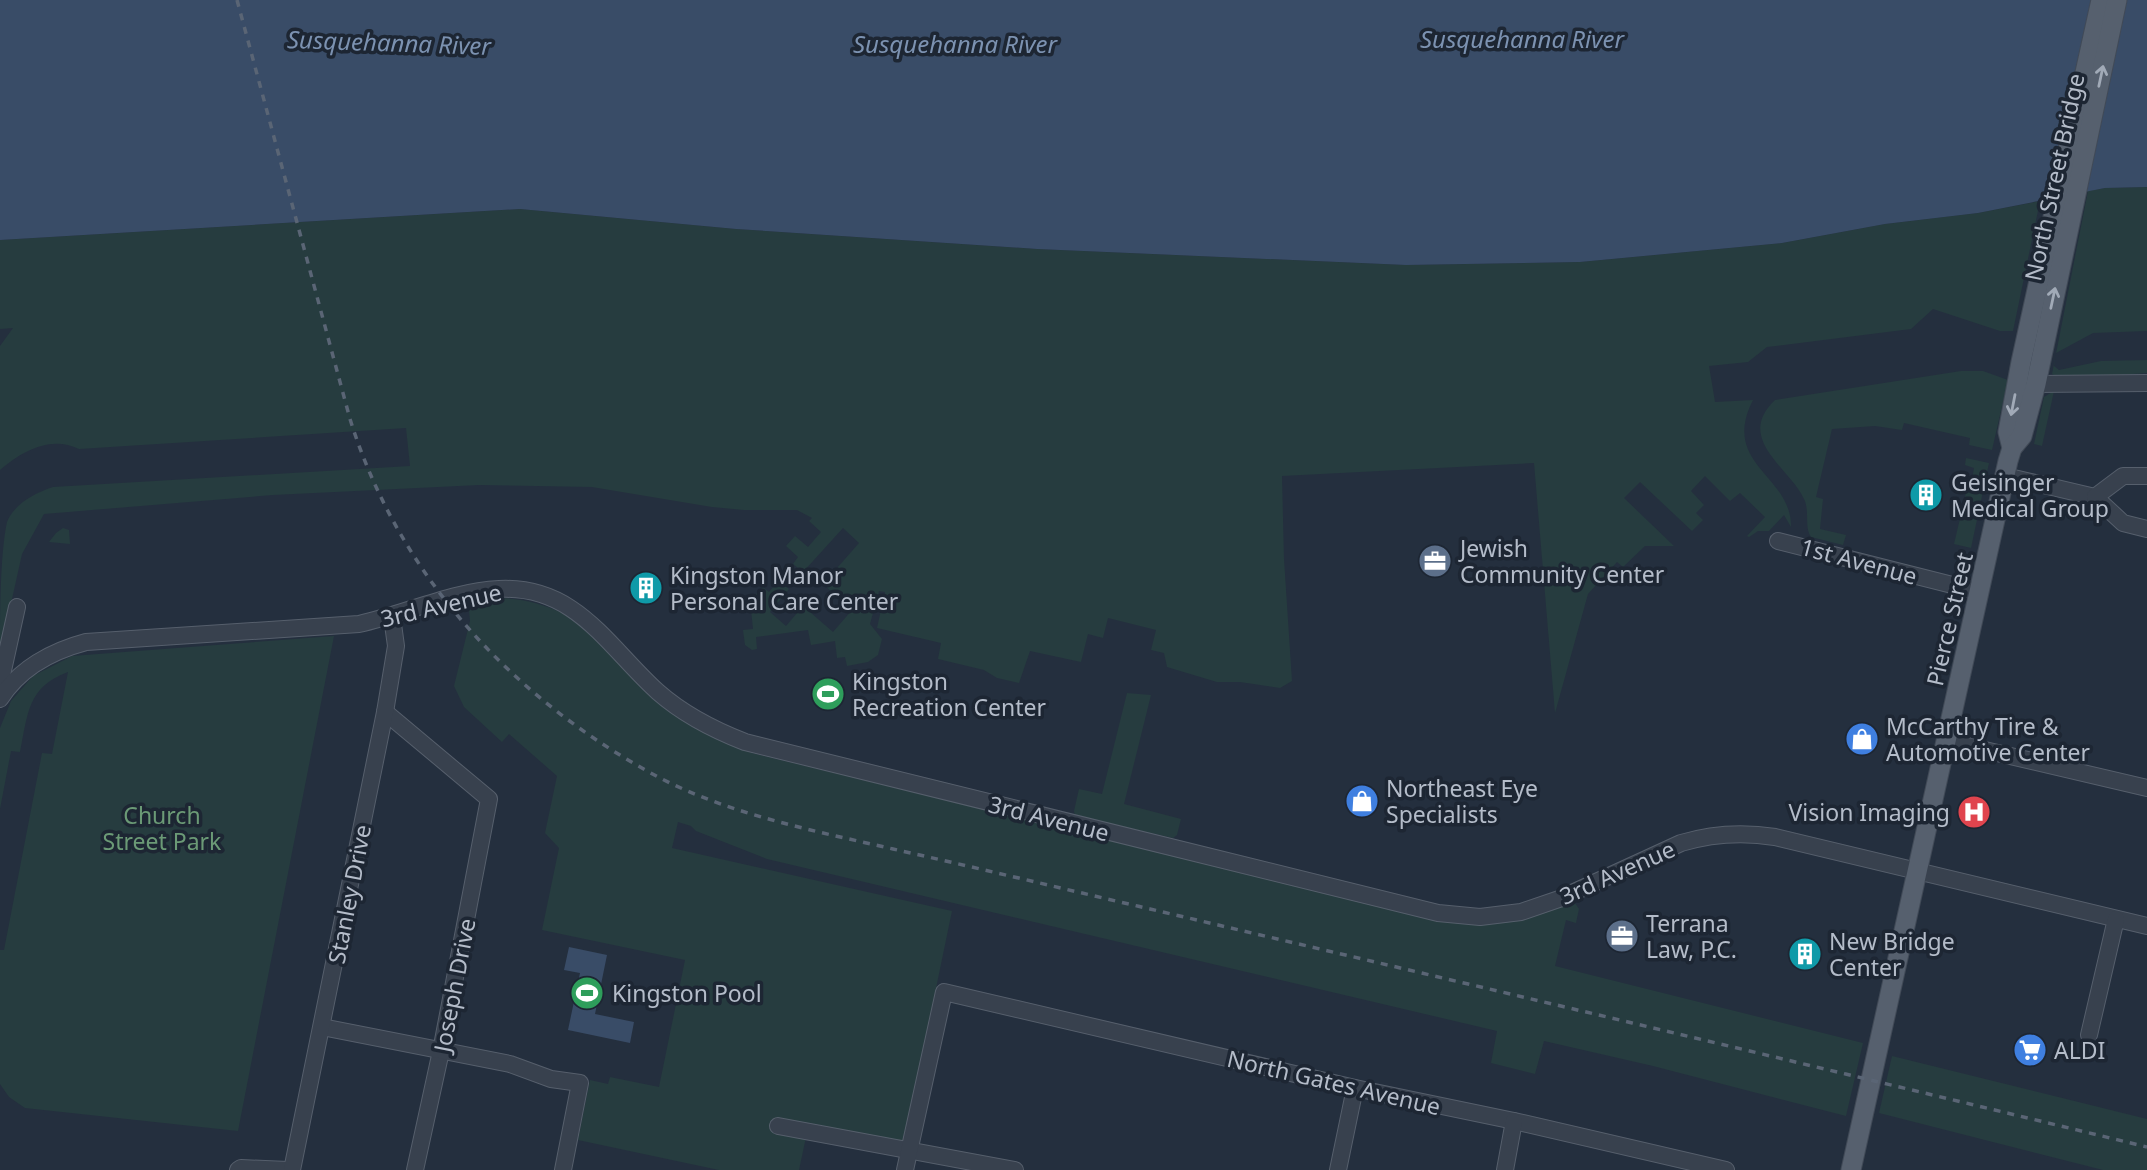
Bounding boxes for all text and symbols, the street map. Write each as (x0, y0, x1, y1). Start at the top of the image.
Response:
water label: Susquehanna River (286, 22, 493, 62)
water label: Susquehanna River (1420, 22, 1625, 55)
water label: Susquehanna River (853, 27, 1058, 60)
one-way arrow (2094, 65, 2108, 88)
street label: North Street Bridge (2016, 70, 2092, 284)
one-way arrow (2047, 287, 2061, 310)
one-way arrow (2005, 393, 2019, 416)
place label: Geisinger Medical Group (1951, 466, 2109, 524)
building icon: Geisinger Medical Group (1907, 476, 1945, 514)
street label: 1st Avenue (1797, 530, 1921, 592)
place label: Jewish Community Center (1458, 532, 1665, 590)
office icon: Jewish Community Center (1416, 542, 1454, 580)
street label: Pierce Street (1918, 549, 1980, 689)
place label: Kingston Manor Personal Care Center (670, 559, 899, 617)
building icon: Kingston Manor Personal Care Center (627, 569, 665, 607)
street label: 3rd Avenue (377, 576, 505, 634)
place label: Kingston Recreation Center (852, 665, 1047, 723)
sports icon: Kingston Recreation Center (809, 675, 847, 713)
place label: McCarthy Tire & Automotive Center (1886, 710, 2090, 768)
shop icon: McCarthy Tire & Automotive Center (1843, 720, 1881, 758)
place label: Northeast Eye Specialists (1386, 772, 1538, 830)
shop icon: Northeast Eye Specialists (1343, 782, 1381, 820)
street label: 3rd Avenue (985, 788, 1113, 848)
hospital icon: Vision Imaging (1955, 793, 1993, 831)
place label: Vision Imaging (1789, 796, 1950, 828)
park label: Church Street Park (103, 799, 222, 857)
street label: Stanley Drive (320, 822, 378, 966)
street label: 3rd Avenue (1554, 832, 1680, 912)
place label: Terrana Law, P.C. (1646, 907, 1737, 965)
street label: Joseph Drive (425, 915, 483, 1056)
office icon: Terrana Law, P.C. (1603, 917, 1641, 955)
place label: New Bridge Center (1829, 925, 1955, 983)
building icon: New Bridge Center (1786, 935, 1824, 973)
sports icon: Kingston Pool (568, 974, 606, 1012)
place label: Kingston Pool (612, 977, 762, 1009)
supermarket icon: ALDI (2011, 1031, 2049, 1069)
place label: ALDI (2054, 1034, 2105, 1066)
street label: North Gates Avenue (1224, 1042, 1444, 1122)

